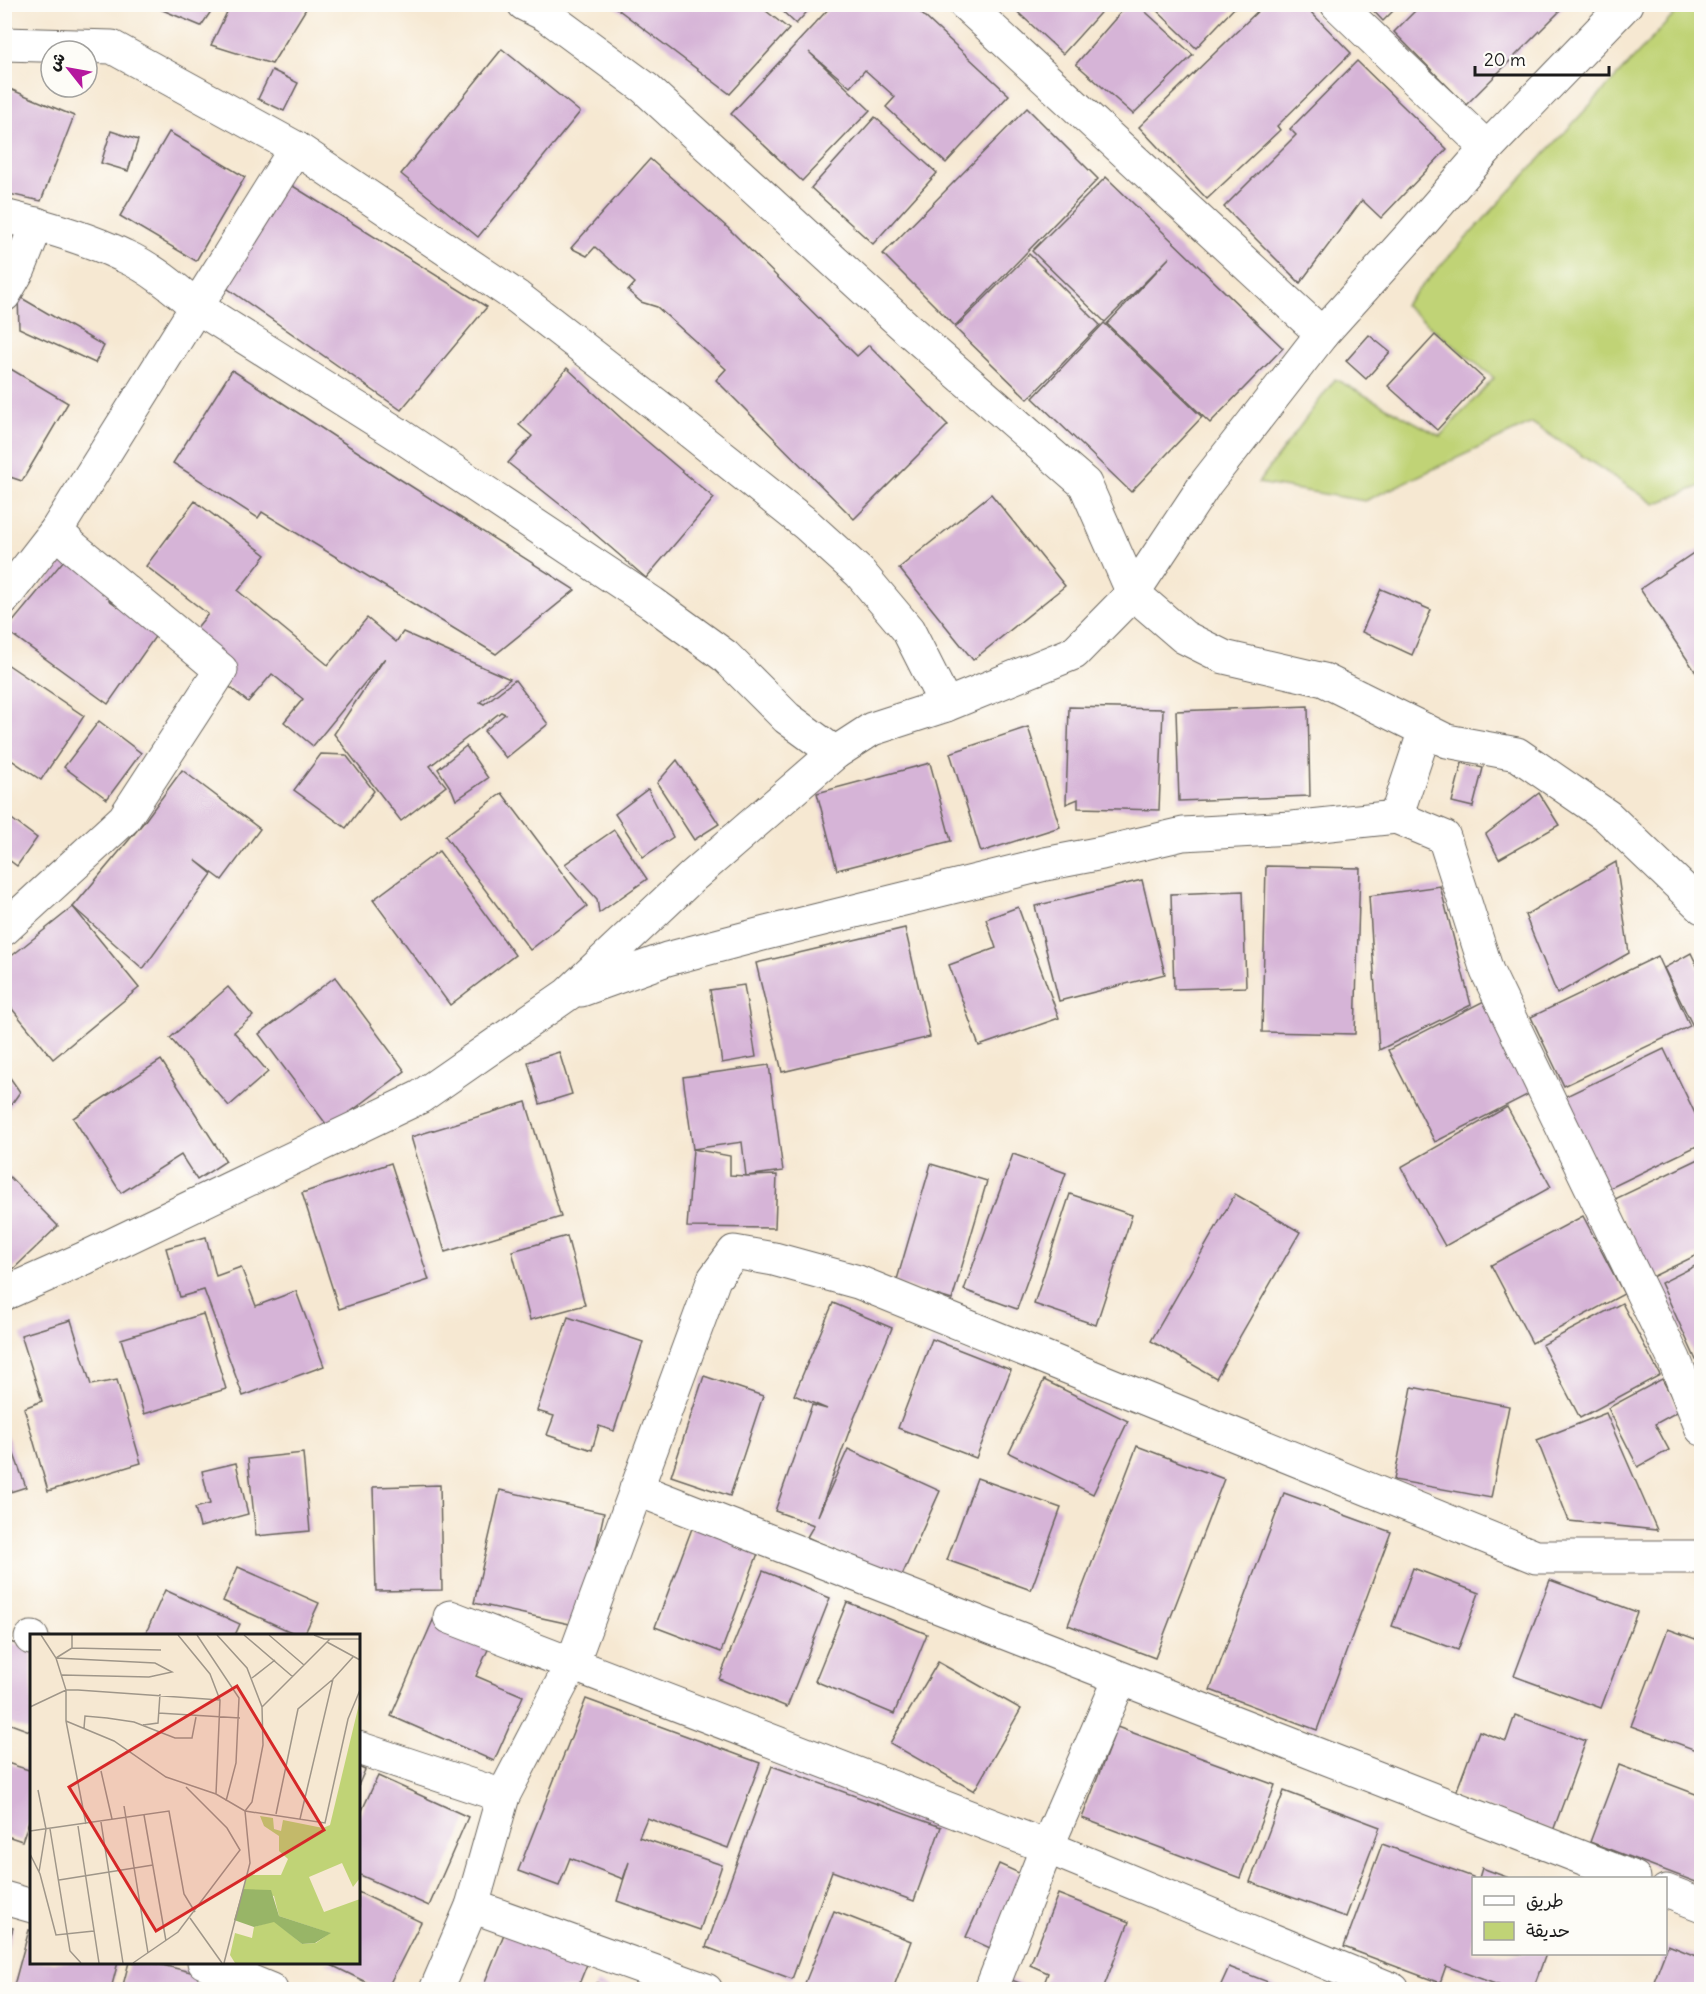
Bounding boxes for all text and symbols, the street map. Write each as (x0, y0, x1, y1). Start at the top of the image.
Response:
north arrow (39, 39, 99, 99)
scale bar (1475, 39, 1608, 77)
text: 20 m (1484, 48, 1526, 71)
text: ش (43, 49, 69, 74)
inset map (30, 1634, 360, 1964)
legend (1472, 1877, 1667, 1955)
text: طريق (1526, 1889, 1564, 1912)
text: حديقة (1526, 1919, 1570, 1942)

